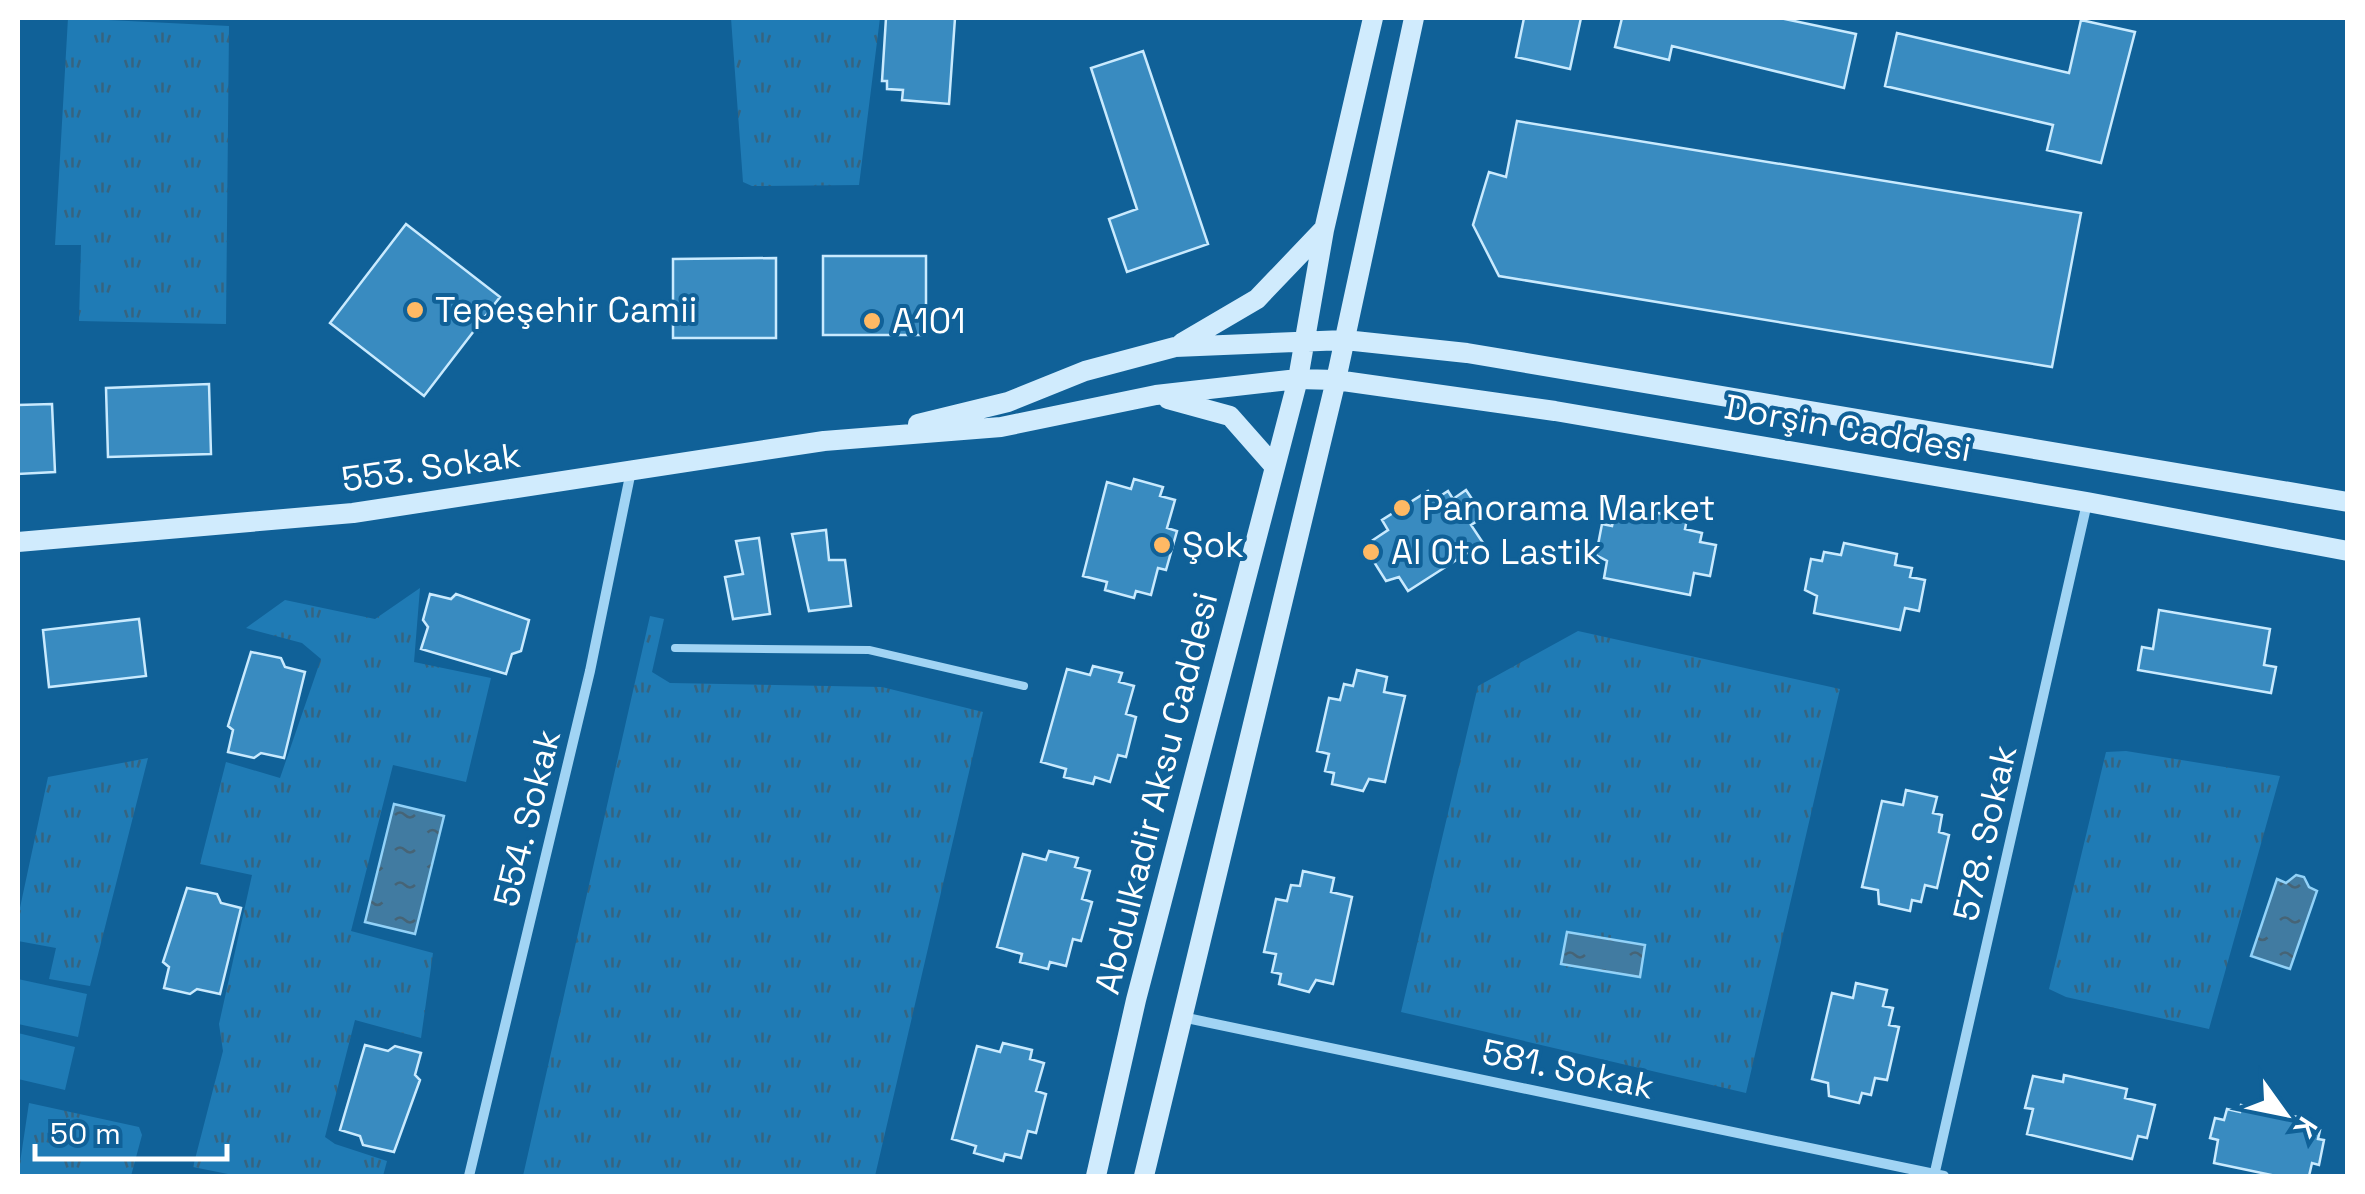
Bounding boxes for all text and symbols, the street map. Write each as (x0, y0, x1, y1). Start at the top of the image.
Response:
place label: Tepeşehir Camii (435, 288, 697, 332)
marker: Tepeşehir Camii (404, 299, 426, 321)
place label: A101 (892, 299, 966, 343)
marker: A101 (861, 310, 883, 332)
street label: Dorşin Caddesi (1721, 385, 1975, 471)
street label: 553. Sokak (339, 433, 523, 501)
place label: Panorama Market (1422, 486, 1715, 530)
marker: Panorama Market (1391, 497, 1413, 519)
place label: Şok (1182, 523, 1244, 567)
place label: Al Oto Lastik (1391, 530, 1601, 574)
marker: Şok (1151, 534, 1173, 556)
marker: Al Oto Lastik (1360, 541, 1382, 563)
street label: Abdulkadir Aksu Caddesi (1085, 588, 1227, 998)
street label: 554. Sokak (484, 725, 570, 911)
street label: 578. Sokak (1943, 741, 2027, 925)
street label: 581. Sokak (1478, 1029, 1658, 1109)
north arrow (2235, 1064, 2335, 1164)
scale bar (35, 1099, 228, 1161)
text: K (2286, 1110, 2326, 1145)
text: 50 m (50, 1114, 121, 1153)

